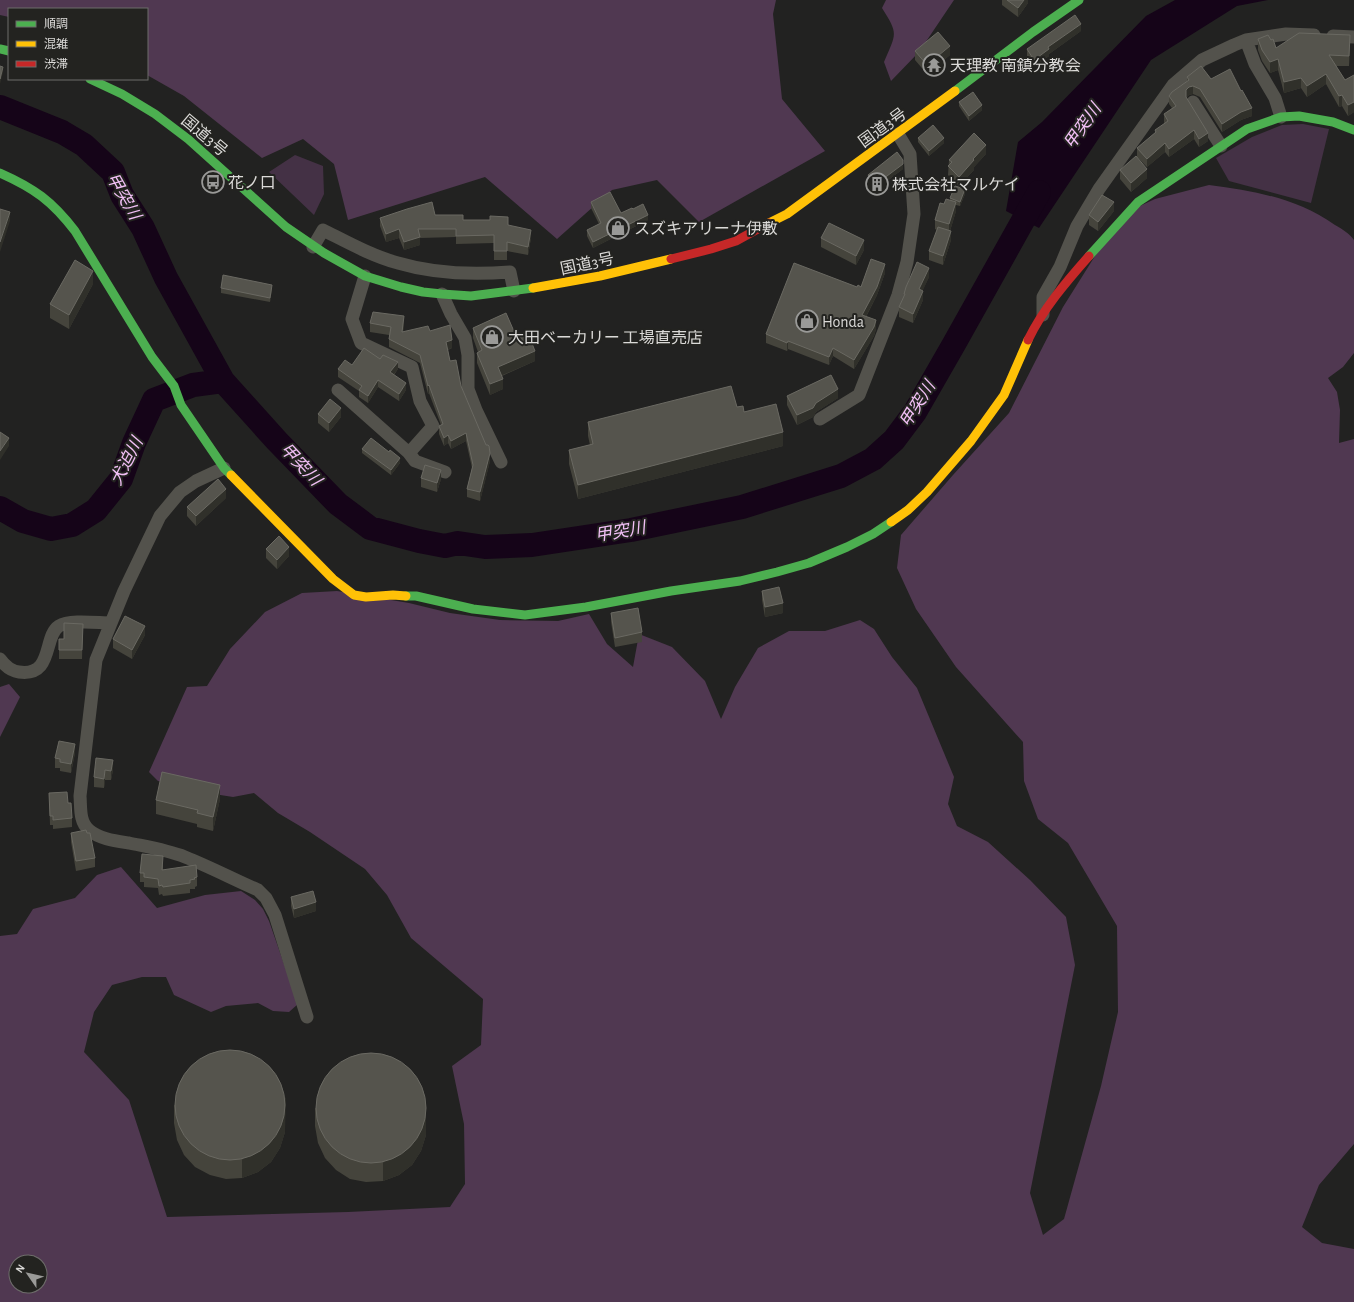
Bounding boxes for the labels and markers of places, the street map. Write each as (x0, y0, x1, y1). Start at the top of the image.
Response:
temple icon: 天理教 南鎮分教会 (921, 52, 947, 78)
place label: 天理教 南鎮分教会 (950, 57, 1081, 74)
bus stop icon: 花ノ口 (200, 169, 226, 195)
building icon: 株式会社マルケイ (864, 171, 890, 197)
place label: 花ノ口 (228, 175, 276, 191)
place label: 株式会社マルケイ (892, 177, 1020, 193)
shop icon: スズキアリーナ伊敷 (605, 215, 631, 241)
place label: スズキアリーナ伊敷 (634, 220, 778, 237)
shop icon: Honda (794, 308, 820, 334)
place label: Honda (822, 314, 864, 330)
shop icon: 大田ベーカリー 工場直売店 (479, 324, 505, 350)
place label: 大田ベーカリー 工場直売店 (508, 329, 703, 346)

